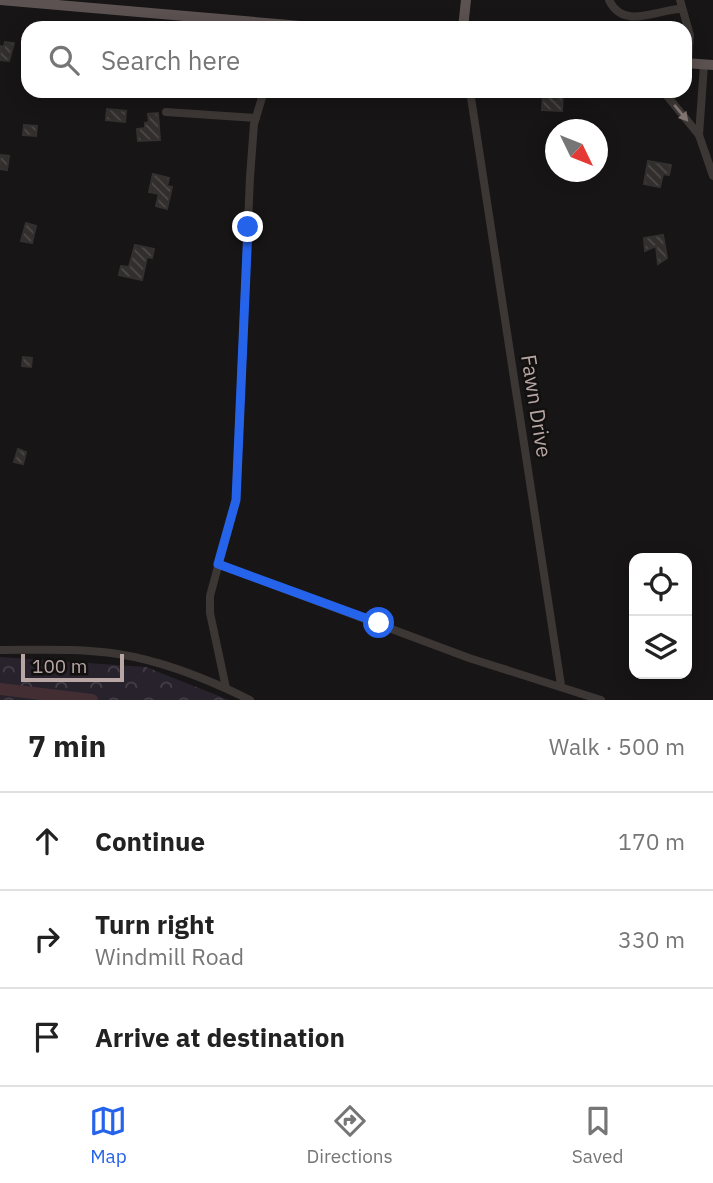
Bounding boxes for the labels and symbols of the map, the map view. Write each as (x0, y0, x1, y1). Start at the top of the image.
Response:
one-way arrow (673, 105, 688, 122)
north arrow (545, 119, 608, 182)
route end (232, 211, 263, 242)
street label: Fawn Drive (515, 352, 559, 459)
route start (363, 607, 394, 638)
scale bar (21, 651, 124, 683)

